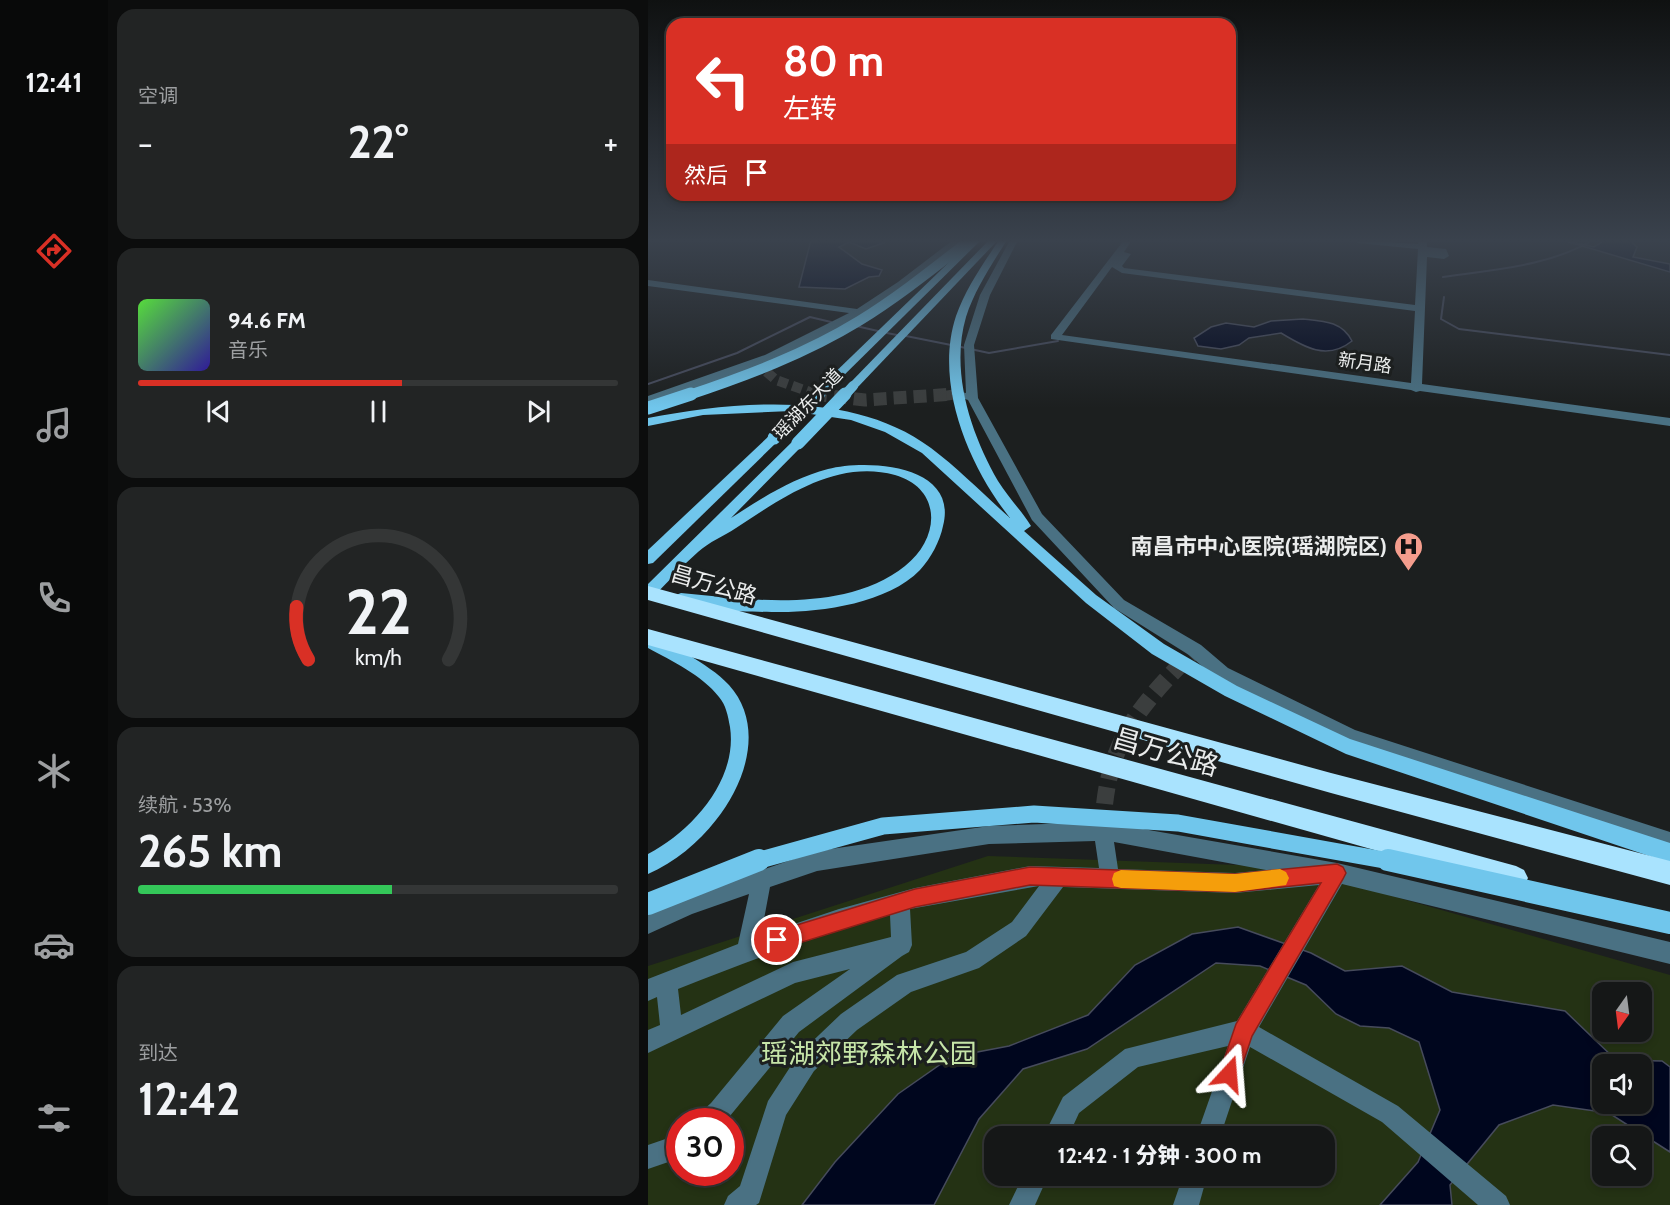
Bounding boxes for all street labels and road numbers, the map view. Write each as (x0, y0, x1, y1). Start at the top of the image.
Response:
street label: 新月路 (1337, 348, 1393, 378)
street label: 瑶湖东大道 (769, 364, 847, 444)
street label: 昌万公路 (668, 560, 760, 610)
street label: 昌万公路 (1110, 721, 1222, 783)

